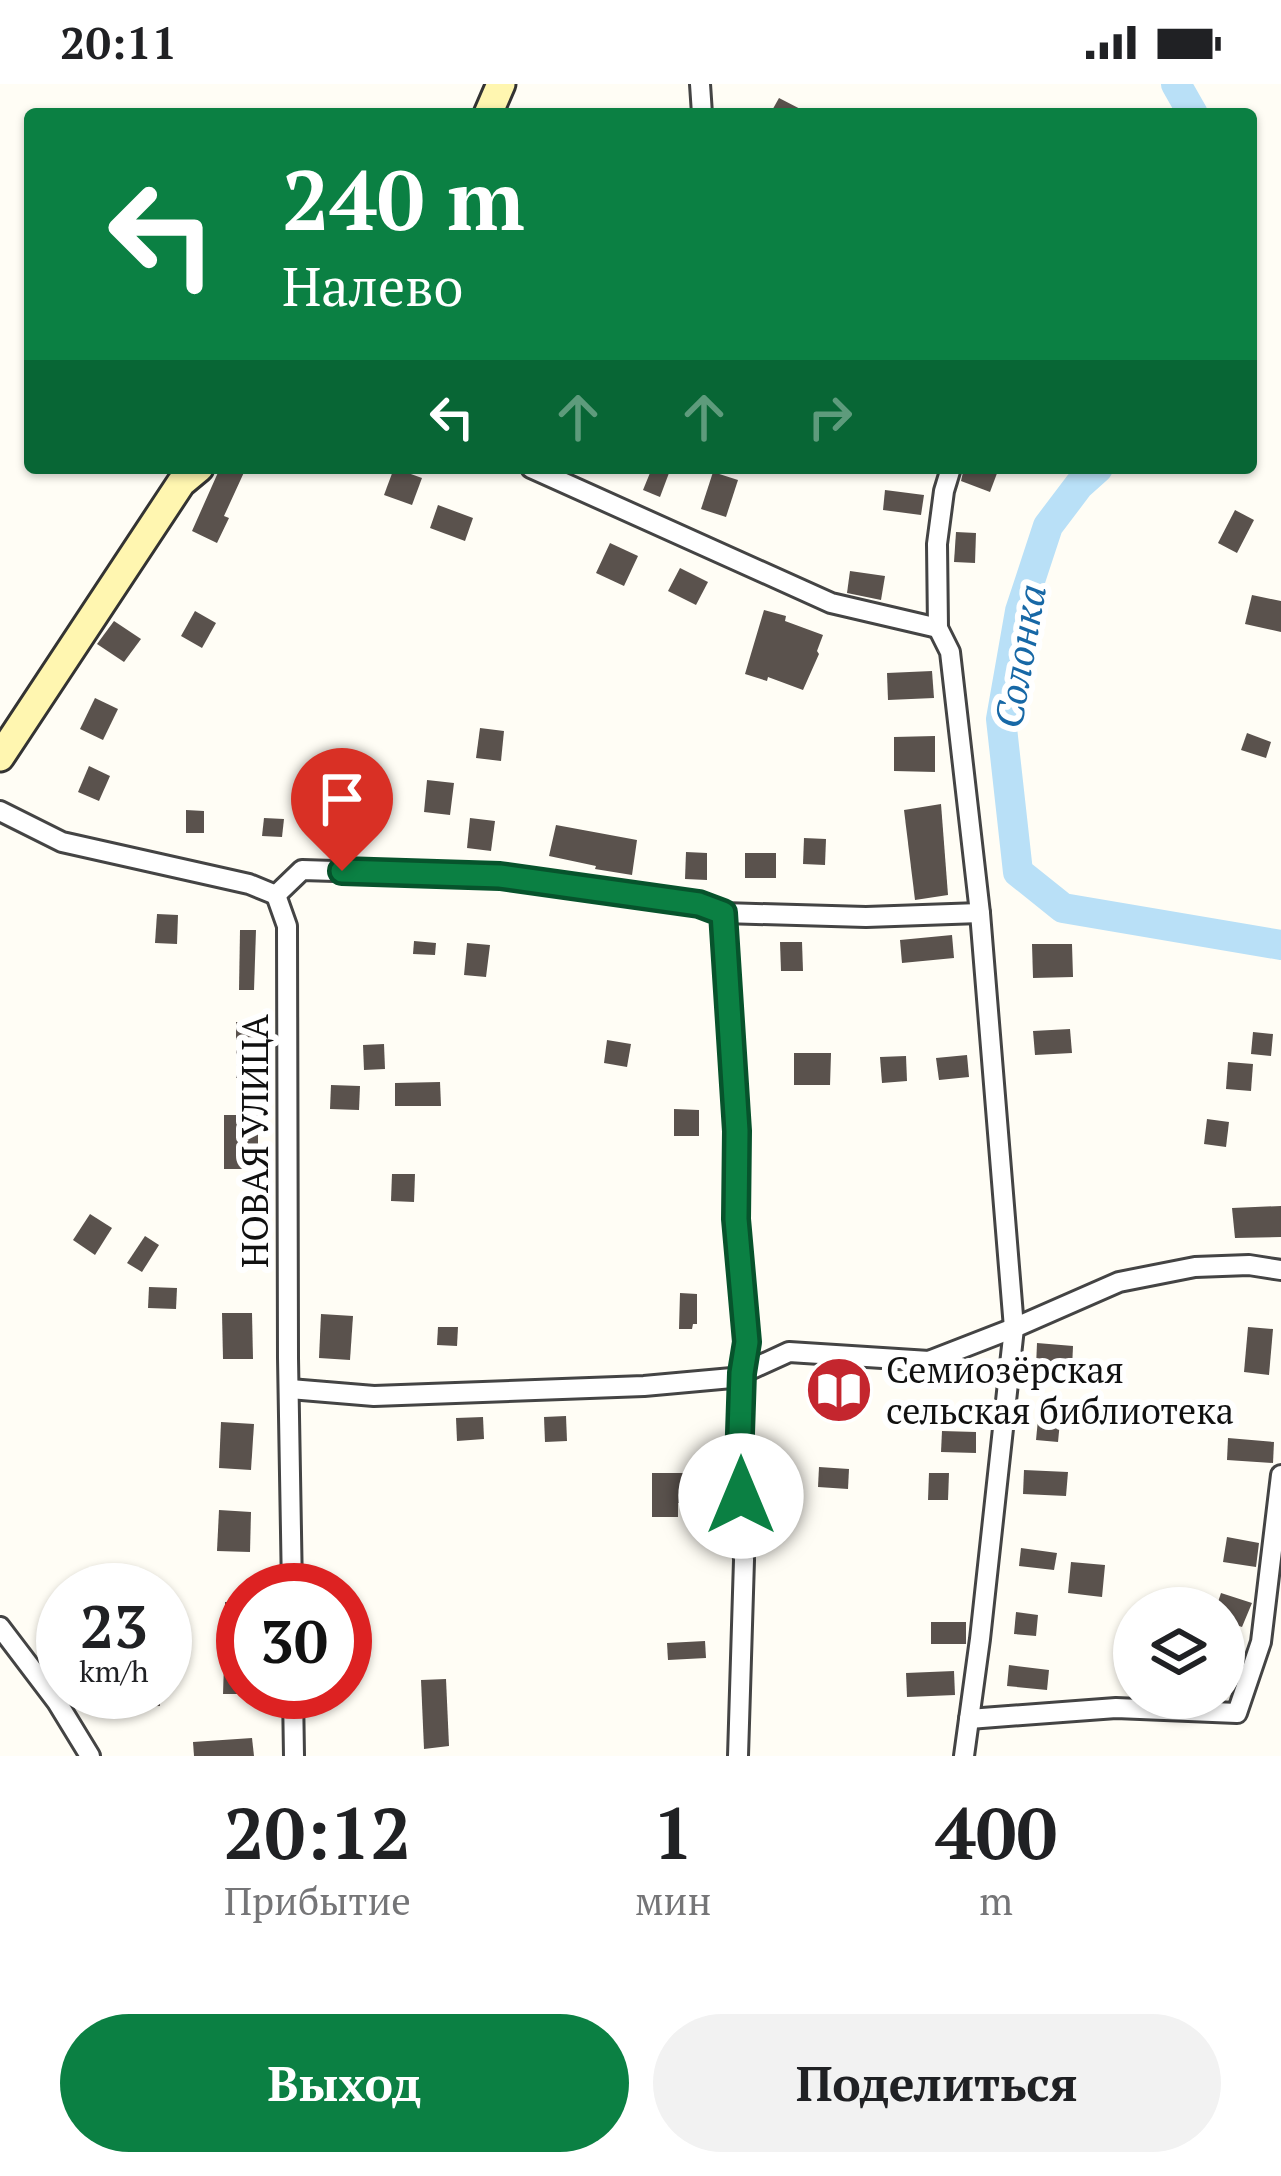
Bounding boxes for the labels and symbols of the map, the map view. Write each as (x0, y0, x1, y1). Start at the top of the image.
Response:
water label: Солонка (981, 580, 1057, 732)
pin (291, 748, 393, 871)
street label: НОВАЯ УЛИЦА (231, 1014, 278, 1268)
place label: Семиозёрская сельская библиотека (886, 1346, 1234, 1434)
library icon: Семиозёрская сельская библиотека (804, 1355, 874, 1425)
position arrow (678, 1433, 804, 1559)
speed limit sign: 30 (216, 1563, 372, 1719)

